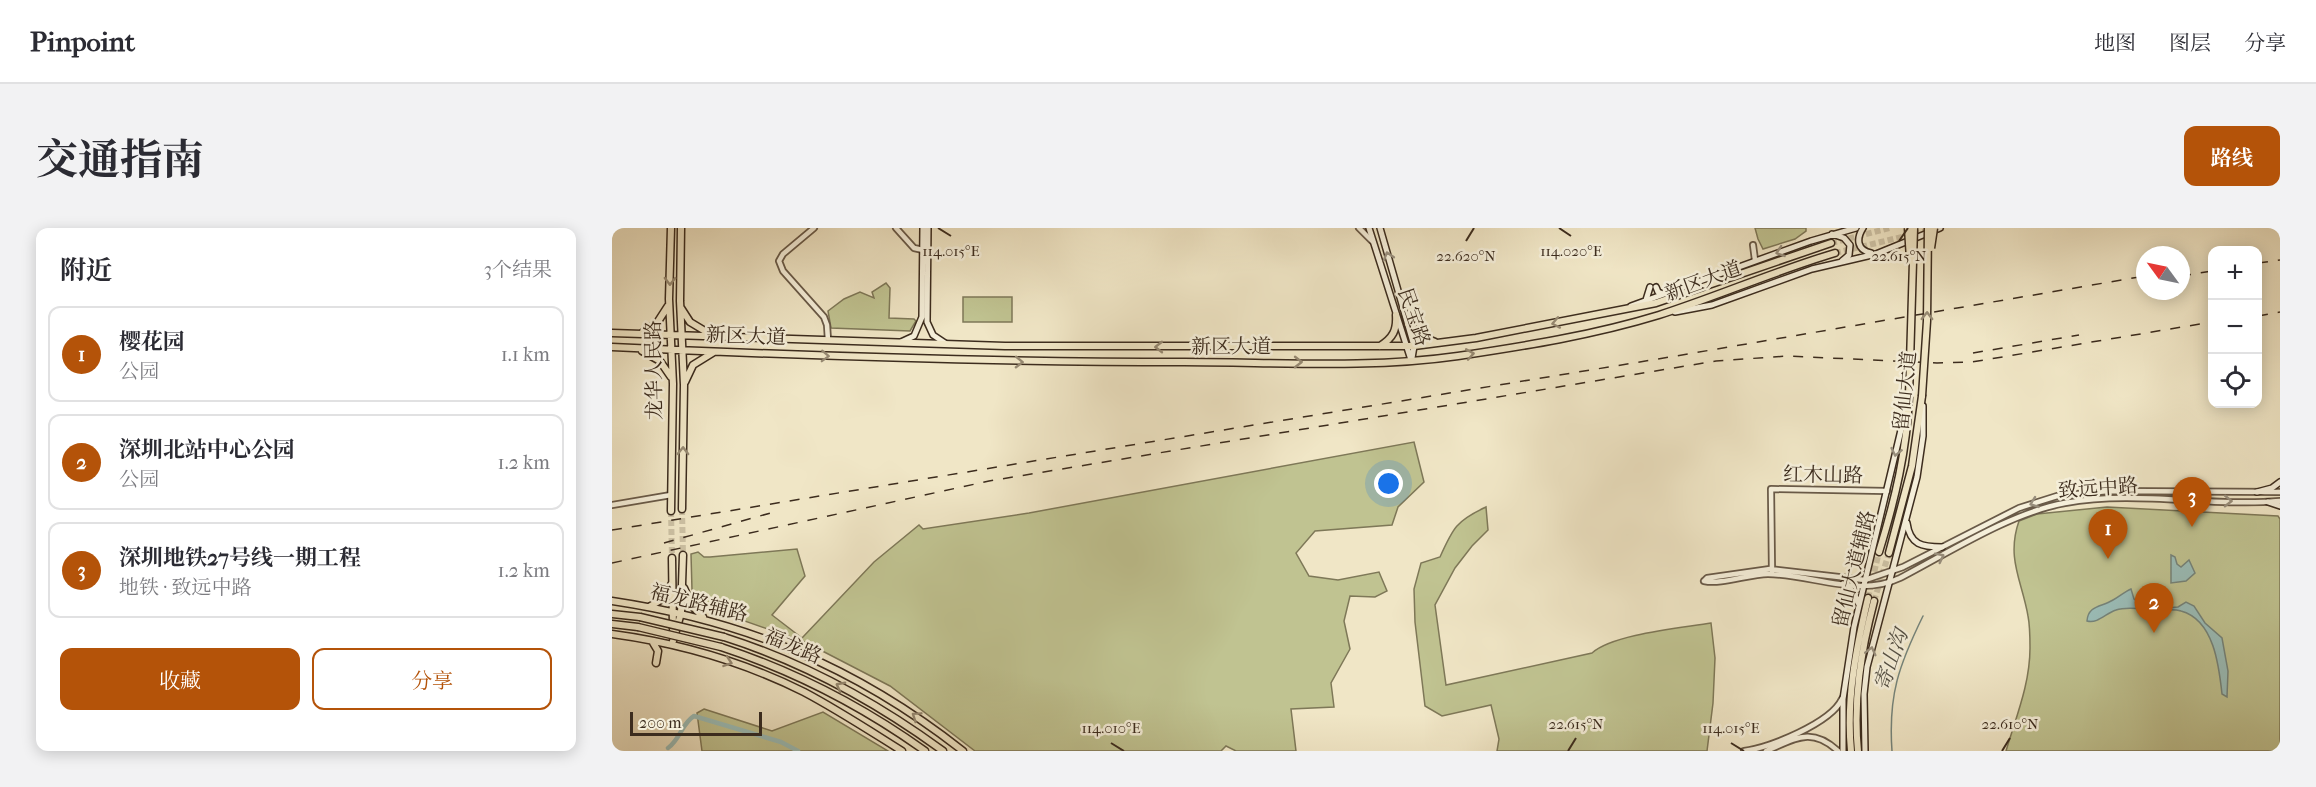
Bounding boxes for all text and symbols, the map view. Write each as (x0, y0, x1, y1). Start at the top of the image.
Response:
text: Pinpoint (30, 25, 135, 58)
text: 地图 (2094, 31, 2136, 55)
text: 图层 (2169, 31, 2211, 55)
text: 分享 (2244, 31, 2286, 55)
button: 路线 (2184, 126, 2280, 186)
text: 交通指南 (36, 136, 204, 185)
text: 114.015°E (922, 242, 980, 260)
text: 114.020°E (1540, 242, 1602, 260)
one-way arrow (1775, 244, 1786, 257)
north arrow (2136, 246, 2190, 300)
map controls (2208, 246, 2262, 408)
button: + (2208, 246, 2262, 300)
text: 22.620°N (1436, 247, 1496, 265)
text: 22.615°N (1872, 247, 1927, 265)
one-way arrow (1383, 251, 1395, 262)
text: 附近 (60, 255, 112, 286)
street label: 新区大道 (1661, 257, 1745, 305)
text: 3个结果 (484, 258, 552, 281)
one-way arrow (664, 277, 676, 286)
street label: 民宝路 (1393, 285, 1435, 349)
button: − (2208, 300, 2262, 354)
one-way arrow (1921, 312, 1933, 321)
one-way arrow (1551, 316, 1561, 329)
street label: 龙华人民路 (642, 320, 666, 420)
street label: 新区大道 (706, 323, 786, 349)
text: 樱花园 (119, 329, 185, 355)
street label: 新区大道 (1191, 335, 1271, 358)
one-way arrow (1154, 341, 1163, 353)
text: 1 (78, 343, 85, 366)
text: 1.1 km (501, 343, 550, 366)
one-way arrow (1464, 348, 1474, 361)
one-way arrow (820, 350, 829, 362)
street label: 留仙大道 (1889, 350, 1921, 432)
button: locate (2208, 354, 2262, 408)
one-way arrow (1015, 356, 1024, 368)
one-way arrow (1294, 356, 1303, 368)
text: 公园 (119, 360, 159, 383)
text: 深圳北站中心公园 (119, 437, 295, 463)
one-way arrow (677, 446, 689, 455)
one-way arrow (1890, 447, 1903, 457)
text: 2 (76, 451, 87, 474)
text: 1.2 km (498, 451, 550, 474)
street label: 红木山路 (1783, 463, 1863, 487)
text: 公园 (119, 468, 159, 491)
your location (1374, 469, 1403, 498)
street label: 致远中路 (2057, 474, 2139, 502)
pin: 3 (2172, 478, 2212, 527)
one-way arrow (2029, 495, 2040, 508)
one-way arrow (2224, 495, 2233, 508)
street label: 留仙大道辅路 (1828, 508, 1880, 630)
pin: 1 (2088, 510, 2128, 559)
text: 深圳地铁27号线一期工程 (119, 545, 361, 571)
one-way arrow (1934, 553, 1944, 564)
text: 3 (77, 559, 86, 582)
text: 1.2 km (498, 559, 550, 582)
text: 地铁 · 致远中路 (119, 576, 252, 599)
street label: 福龙路辅路 (648, 580, 750, 626)
pin: 2 (2134, 584, 2174, 633)
water label: 寄山沟 (1869, 623, 1914, 694)
street label: 福龙路 (761, 624, 825, 668)
one-way arrow (1864, 646, 1876, 657)
button: 收藏 (60, 648, 300, 710)
button: 分享 (312, 648, 552, 710)
one-way arrow (722, 654, 733, 667)
one-way arrow (836, 682, 847, 693)
scale bar (630, 709, 762, 736)
one-way arrow (912, 712, 922, 724)
text: 200 m (639, 713, 682, 732)
text: 22.615°N (1549, 715, 1604, 733)
text: 22.610°N (1982, 715, 2039, 733)
text: 114.010°E (1081, 719, 1141, 737)
text: 114.015°E (1702, 719, 1760, 737)

